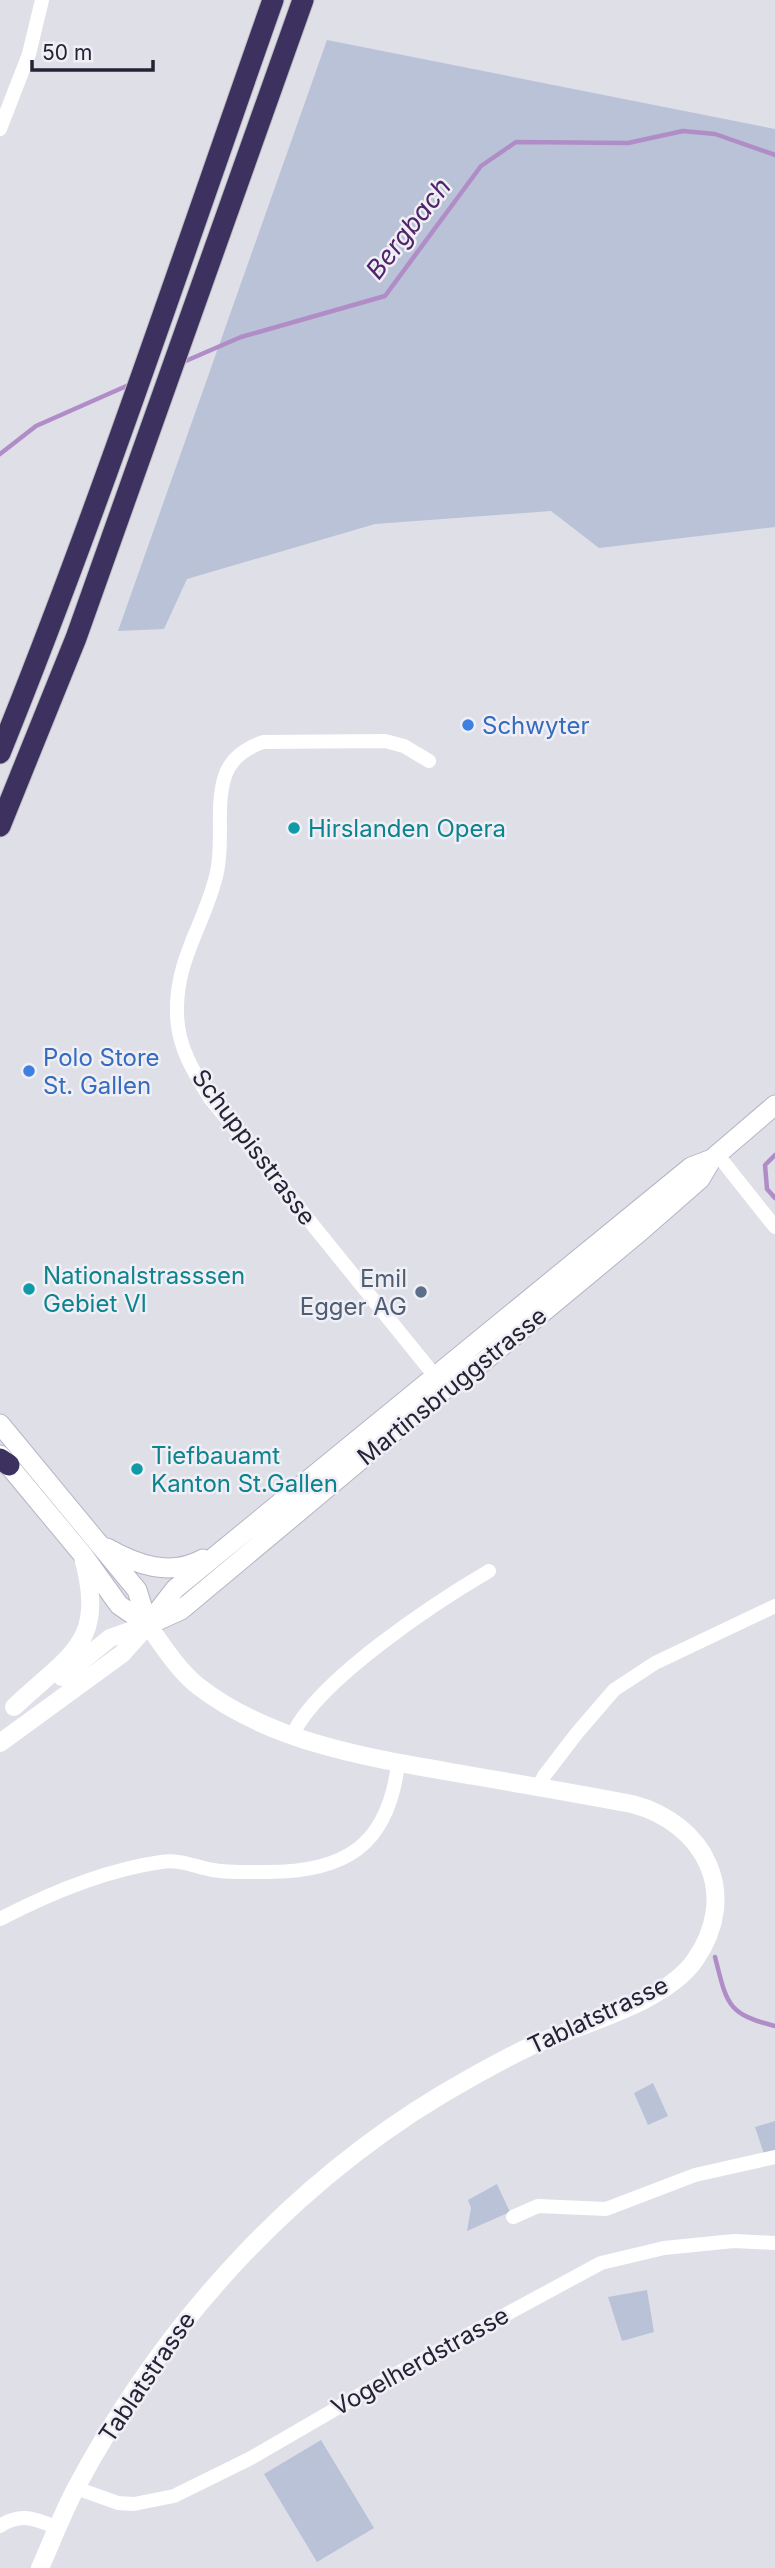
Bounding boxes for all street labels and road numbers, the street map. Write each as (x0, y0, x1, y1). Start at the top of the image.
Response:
street label: Schuppisstrasse (186, 1063, 322, 1231)
street label: Martinsbruggstrasse (352, 1301, 552, 1471)
street label: Tablatstrasse (523, 1970, 673, 2060)
street label: Vogelherdstrasse (326, 2300, 514, 2422)
street label: Tablatstrasse (93, 2306, 201, 2448)

